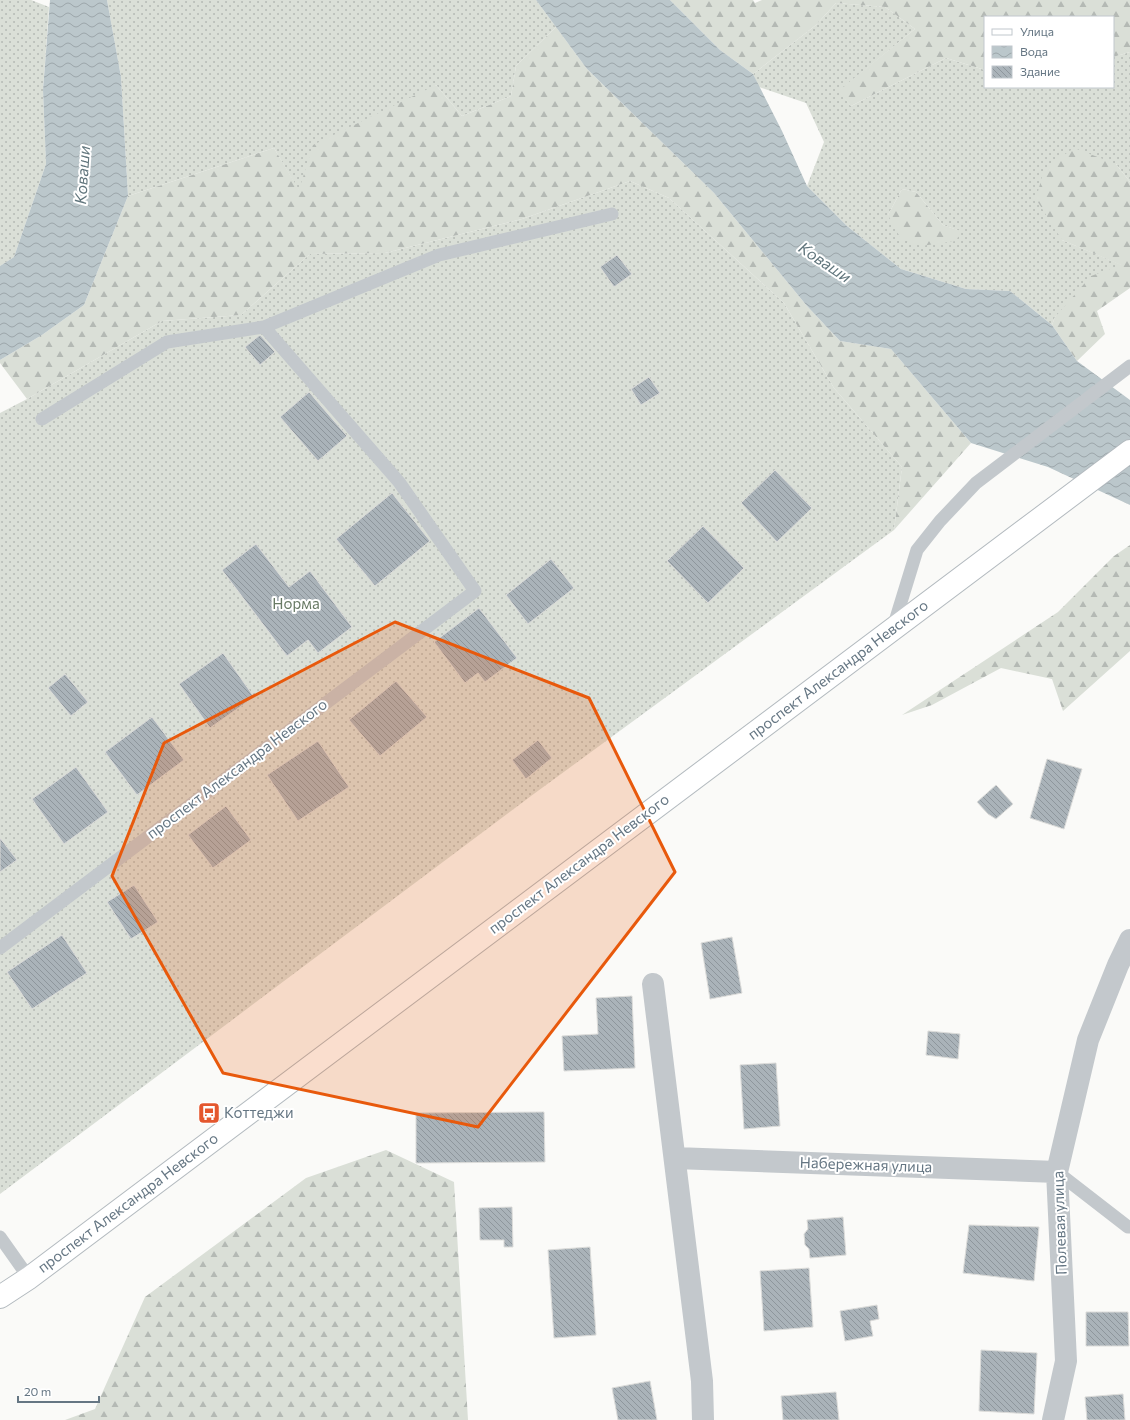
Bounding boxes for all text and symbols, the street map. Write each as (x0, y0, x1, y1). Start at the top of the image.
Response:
legend (984, 16, 1114, 88)
text: Улица (1020, 24, 1054, 38)
text: Вода (1020, 44, 1048, 58)
text: Здание (1020, 64, 1060, 78)
water label: Коваши (70, 145, 93, 205)
water label: Коваши (796, 237, 855, 286)
park label: Норма (272, 594, 320, 612)
street label: проспект Александра Невского (744, 595, 931, 743)
street label: проспект Александра Невского (143, 694, 330, 842)
street label: проспект Александра Невского (485, 789, 672, 937)
bus stop icon: Коттеджи (196, 1100, 222, 1126)
place label: Коттеджи (224, 1103, 294, 1121)
street label: проспект Александра Невского (34, 1128, 221, 1276)
street label: Набережная улица (799, 1153, 933, 1175)
street label: Полевая улица (1048, 1171, 1070, 1275)
scale bar (18, 1378, 99, 1404)
text: 20 m (24, 1384, 51, 1398)

